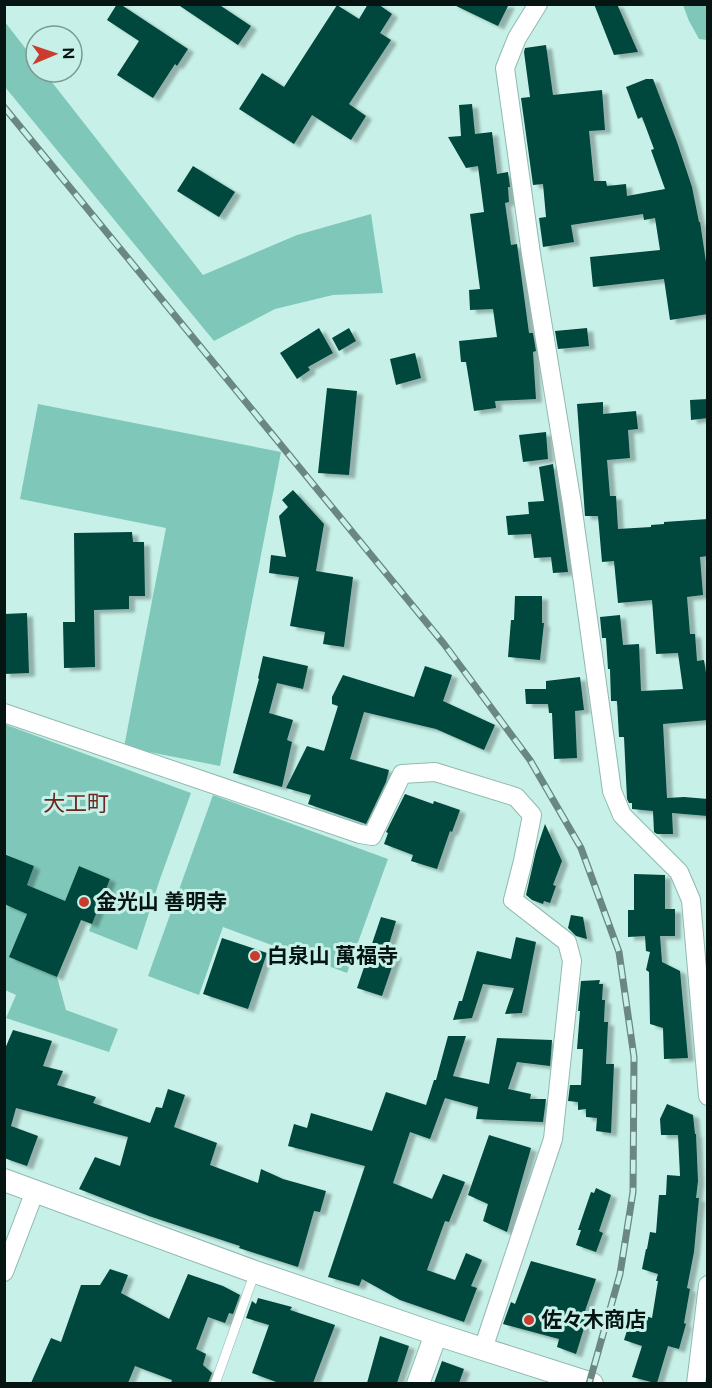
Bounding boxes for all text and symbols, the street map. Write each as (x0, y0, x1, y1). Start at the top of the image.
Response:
north arrow (24, 24, 84, 84)
text: N (58, 47, 79, 60)
district label: 大工町 (43, 789, 109, 818)
place label: 金光山 善明寺 (96, 888, 227, 916)
marker: 金光山 善明寺 (77, 895, 91, 909)
place label: 白泉山 萬福寺 (267, 942, 398, 970)
marker: 白泉山 萬福寺 (248, 949, 262, 963)
place label: 佐々木商店 (541, 1306, 646, 1334)
marker: 佐々木商店 (522, 1313, 536, 1327)

